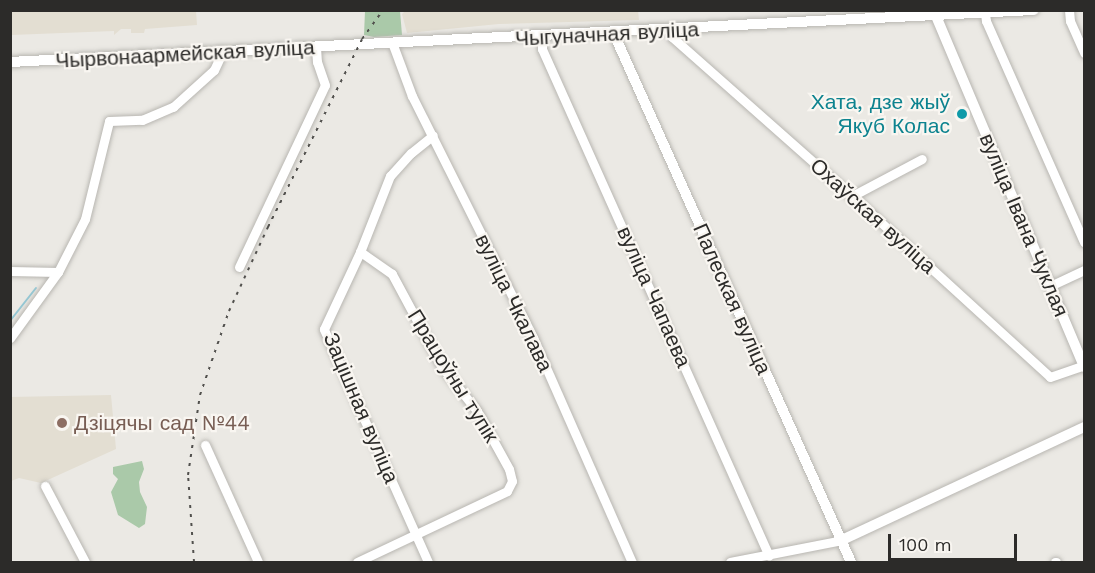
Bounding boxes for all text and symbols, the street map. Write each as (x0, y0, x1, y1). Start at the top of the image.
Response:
street label: Чыгуначная вуліца (514, 17, 700, 51)
street label: Чырвонаармейская вуліца (55, 35, 315, 73)
place label: Хата, дзе жыў Якуб Колас (811, 89, 950, 139)
marker: Хата, дзе жыў Якуб Колас (955, 107, 969, 121)
street label: вуліца Івана Чуклая (974, 130, 1074, 320)
street label: Охаўская вуліца (805, 153, 941, 279)
street label: Палеская вуліца (687, 220, 777, 378)
street label: вуліца Чапаева (612, 223, 696, 371)
street label: вуліца Чкалава (470, 230, 558, 376)
street label: Працоўны тупік (402, 305, 504, 447)
street label: Зацішная вуліца (318, 329, 404, 487)
place label: Дзіцячы сад №44 (74, 410, 250, 436)
marker: Дзіцячы сад №44 (55, 416, 69, 430)
scale bar (891, 522, 1020, 560)
text: 100 m (899, 534, 952, 555)

